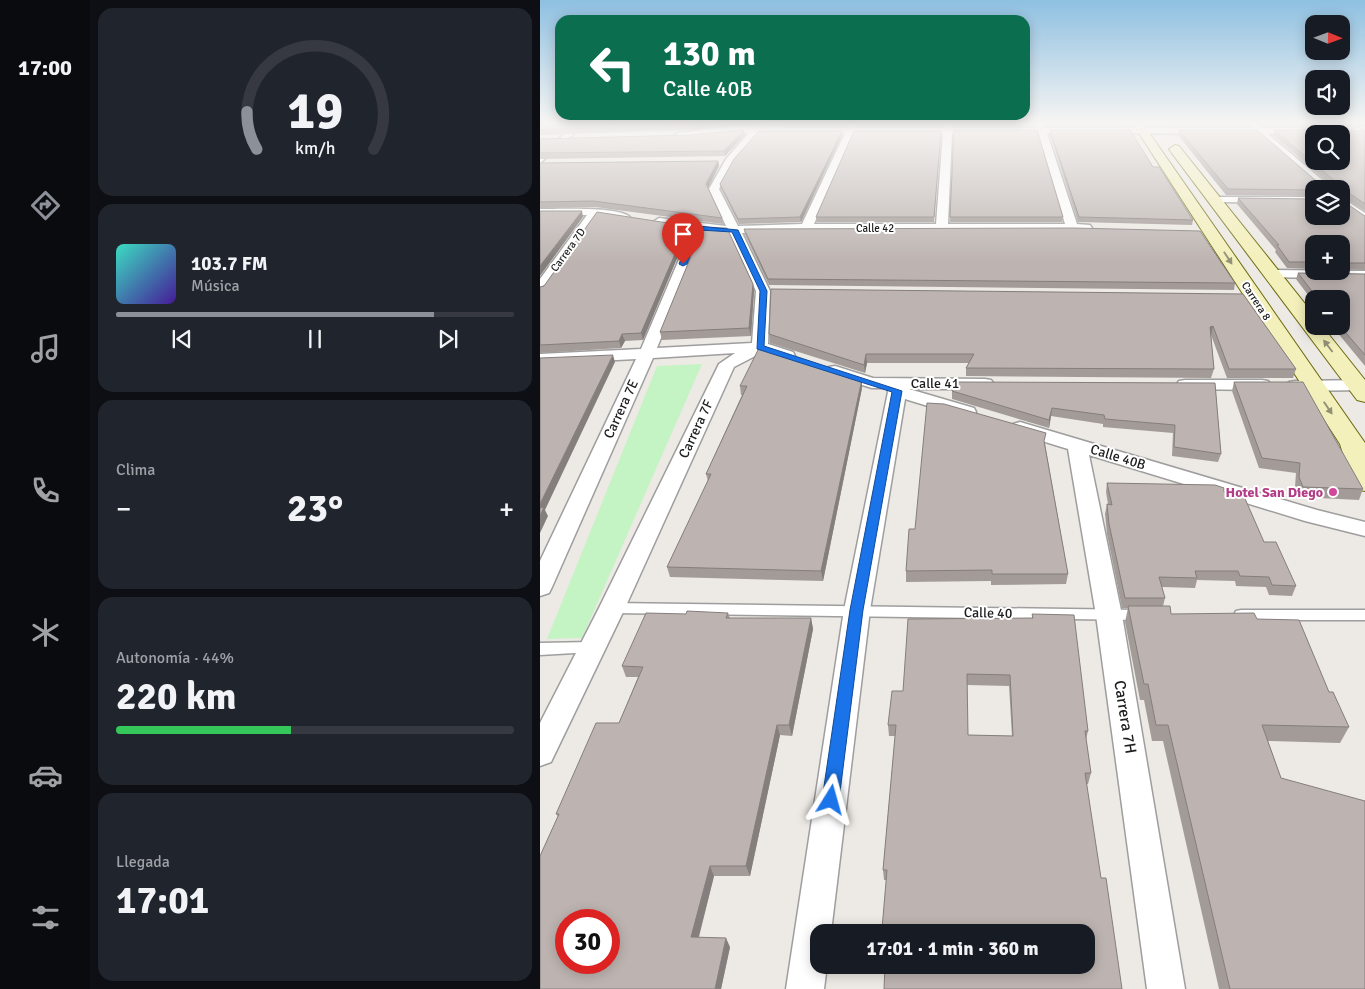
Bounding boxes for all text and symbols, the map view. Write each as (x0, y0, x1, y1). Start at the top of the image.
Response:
north arrow (1305, 15, 1350, 60)
map controls (1305, 15, 1350, 335)
text: 130 m (663, 32, 756, 75)
icon: left (580, 35, 645, 100)
text: 17:00 (18, 54, 72, 81)
button: sound (1305, 70, 1350, 115)
text: Calle 40B (663, 75, 753, 102)
text: 19 (287, 79, 343, 143)
button: search (1305, 125, 1350, 170)
text: km/h (295, 137, 335, 159)
button: layers (1305, 180, 1350, 225)
icon: directions (28, 188, 63, 223)
pin (662, 213, 704, 264)
icon: arrive (669, 220, 697, 248)
street label: Calle 42 (856, 222, 894, 235)
street label: Carrera 7D (548, 226, 588, 274)
button: + (1305, 235, 1350, 280)
one-way arrow (1223, 251, 1233, 265)
text: 103.7 FM (191, 252, 268, 276)
text: Música (191, 276, 240, 296)
street label: Carrera 8 (1239, 279, 1273, 323)
button: − (1305, 290, 1350, 335)
icon: previous (168, 325, 196, 353)
icon: pause (301, 325, 329, 353)
icon: next (434, 325, 462, 353)
icon: music (28, 331, 63, 366)
one-way arrow (1323, 339, 1333, 353)
street label: Calle 41 (911, 375, 959, 392)
street label: Carrera 7E (600, 377, 642, 441)
street label: Carrera 7F (675, 397, 717, 461)
one-way arrow (1323, 401, 1333, 415)
street label: Calle 40B (1088, 441, 1148, 473)
text: Clima (116, 460, 155, 480)
icon: phone (28, 473, 63, 508)
place label: Hotel San Diego (1226, 484, 1323, 501)
text: 23° (287, 485, 343, 532)
marker: Hotel San Diego (1327, 486, 1339, 498)
text: − (116, 492, 131, 526)
text: + (499, 492, 514, 526)
street label: Calle 40 (964, 604, 1012, 622)
icon: climate (28, 615, 63, 650)
text: Autonomía · 44% (116, 648, 234, 668)
text: 220 km (116, 673, 237, 720)
street label: Carrera 7H (1109, 679, 1141, 755)
icon: car (28, 758, 63, 793)
position arrow (804, 773, 856, 825)
text: Llegada (116, 852, 170, 872)
text: 17:01 (116, 877, 209, 924)
icon: filters (28, 900, 63, 935)
speed limit sign: 30 (555, 909, 620, 974)
text: 17:01 · 1 min · 360 m (866, 937, 1039, 961)

